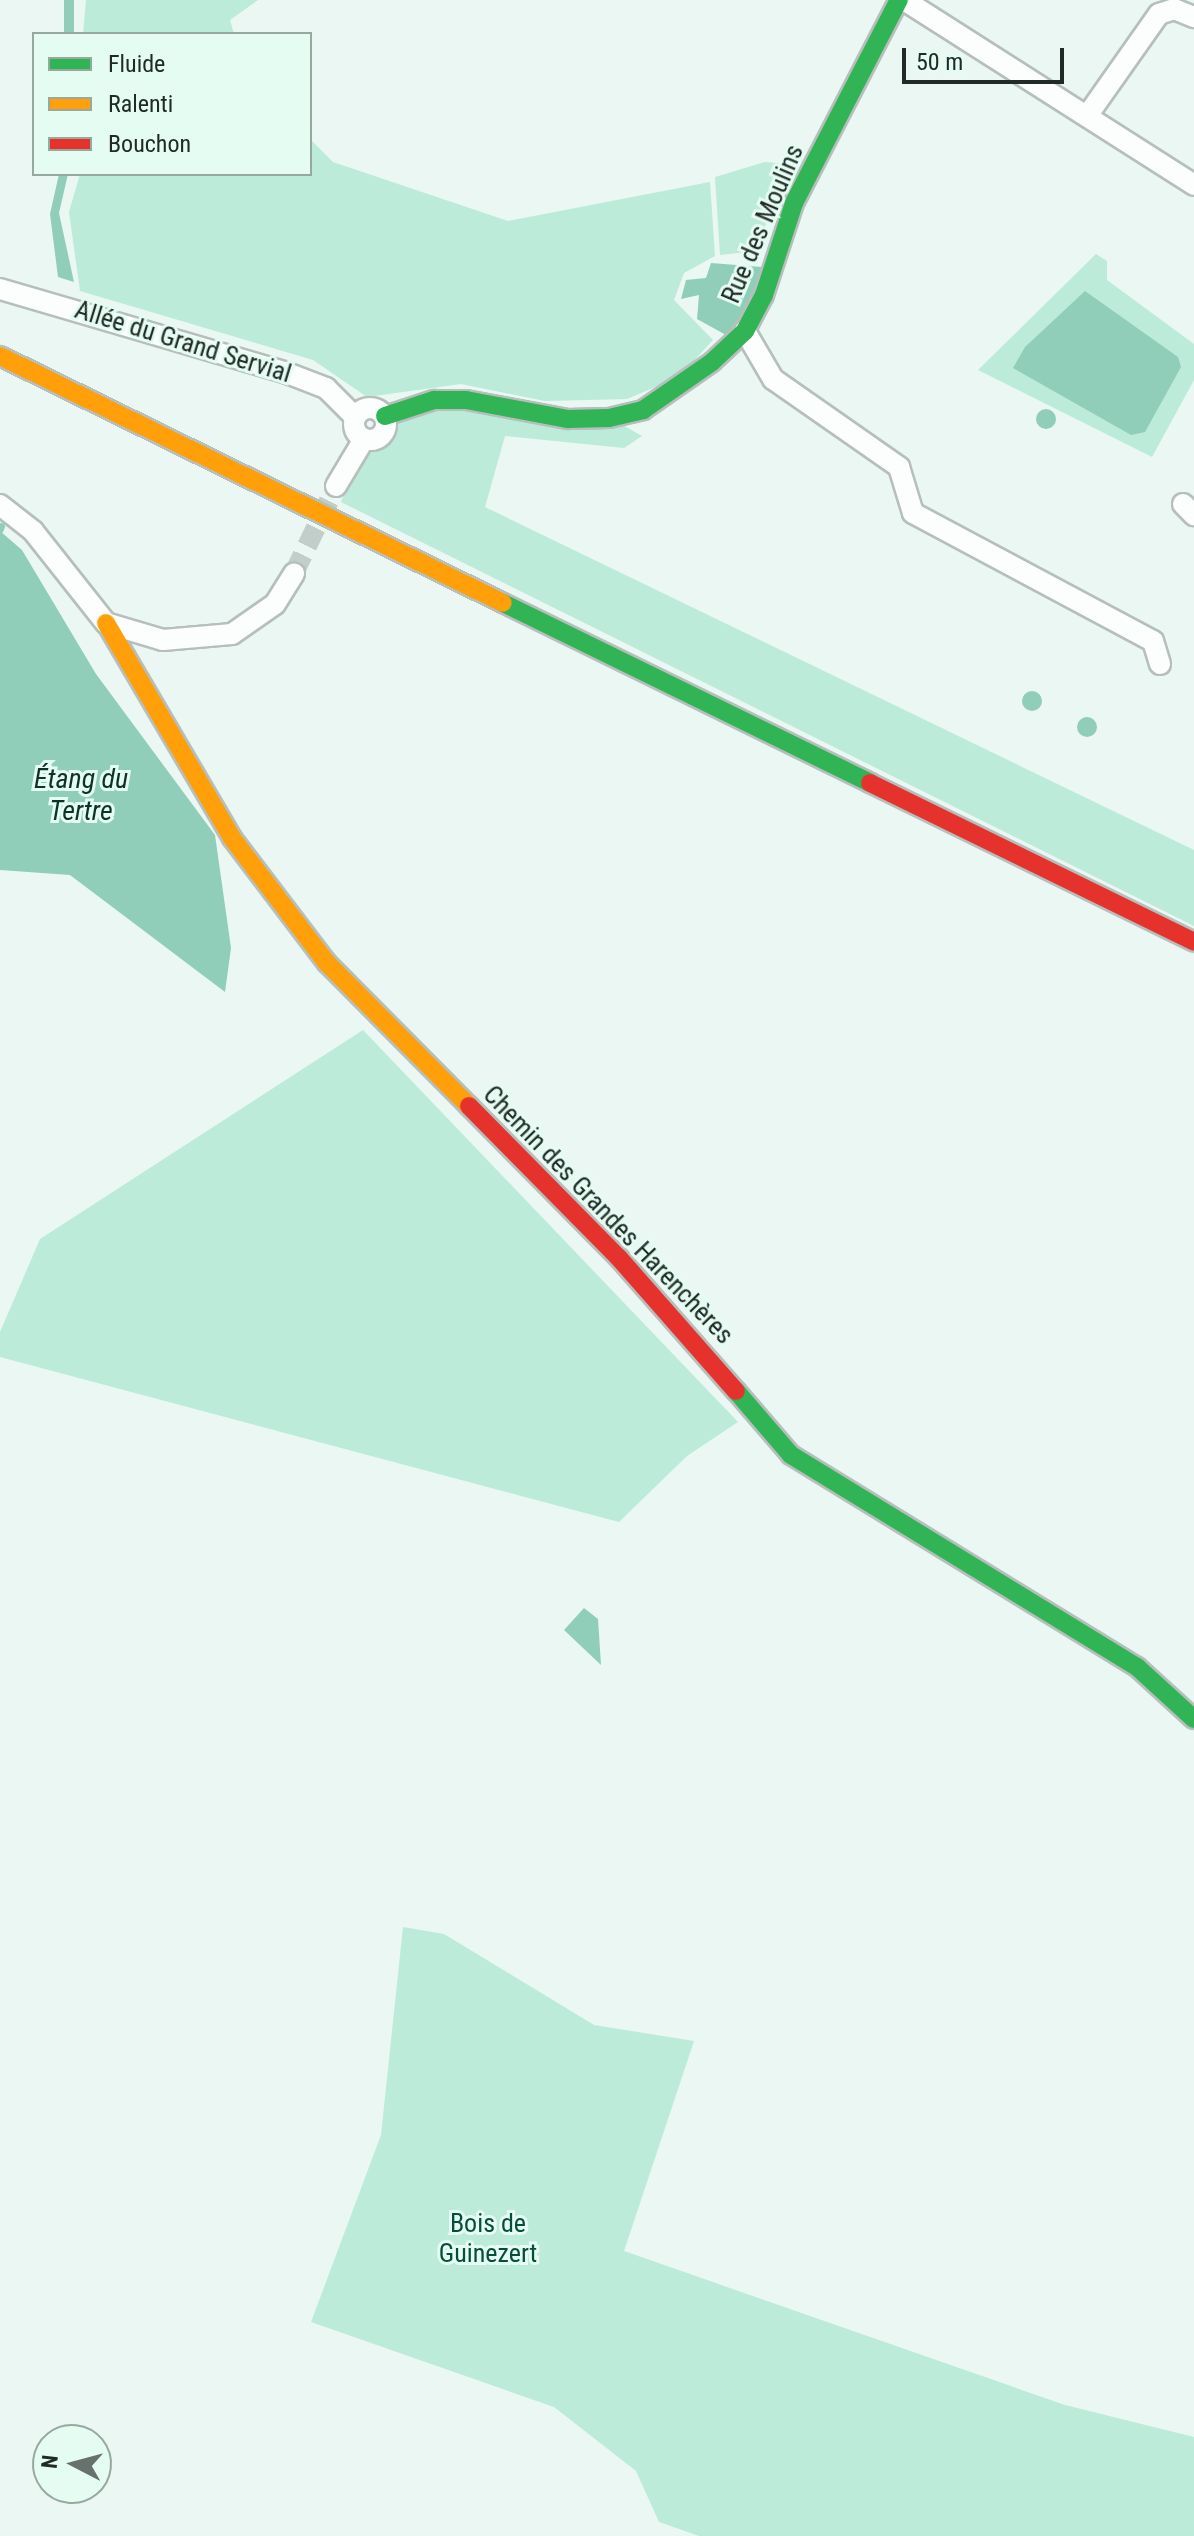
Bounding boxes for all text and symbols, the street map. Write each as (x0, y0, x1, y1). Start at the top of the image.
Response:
legend (32, 32, 312, 176)
scale bar (906, 32, 1068, 82)
text: 50 m (916, 48, 963, 76)
text: Fluide (108, 50, 165, 78)
text: Ralenti (108, 90, 173, 118)
text: Bouchon (108, 130, 191, 158)
street label: Rue des Moulins (716, 140, 810, 308)
street label: Allée du Grand Servial (71, 294, 295, 390)
water label: Étang du Tertre (34, 762, 128, 828)
street label: Chemin des Grandes Harenchères (476, 1079, 740, 1351)
park label: Bois de Guinezert (439, 2208, 537, 2270)
north arrow (32, 2424, 112, 2504)
text: N (36, 2454, 63, 2470)

